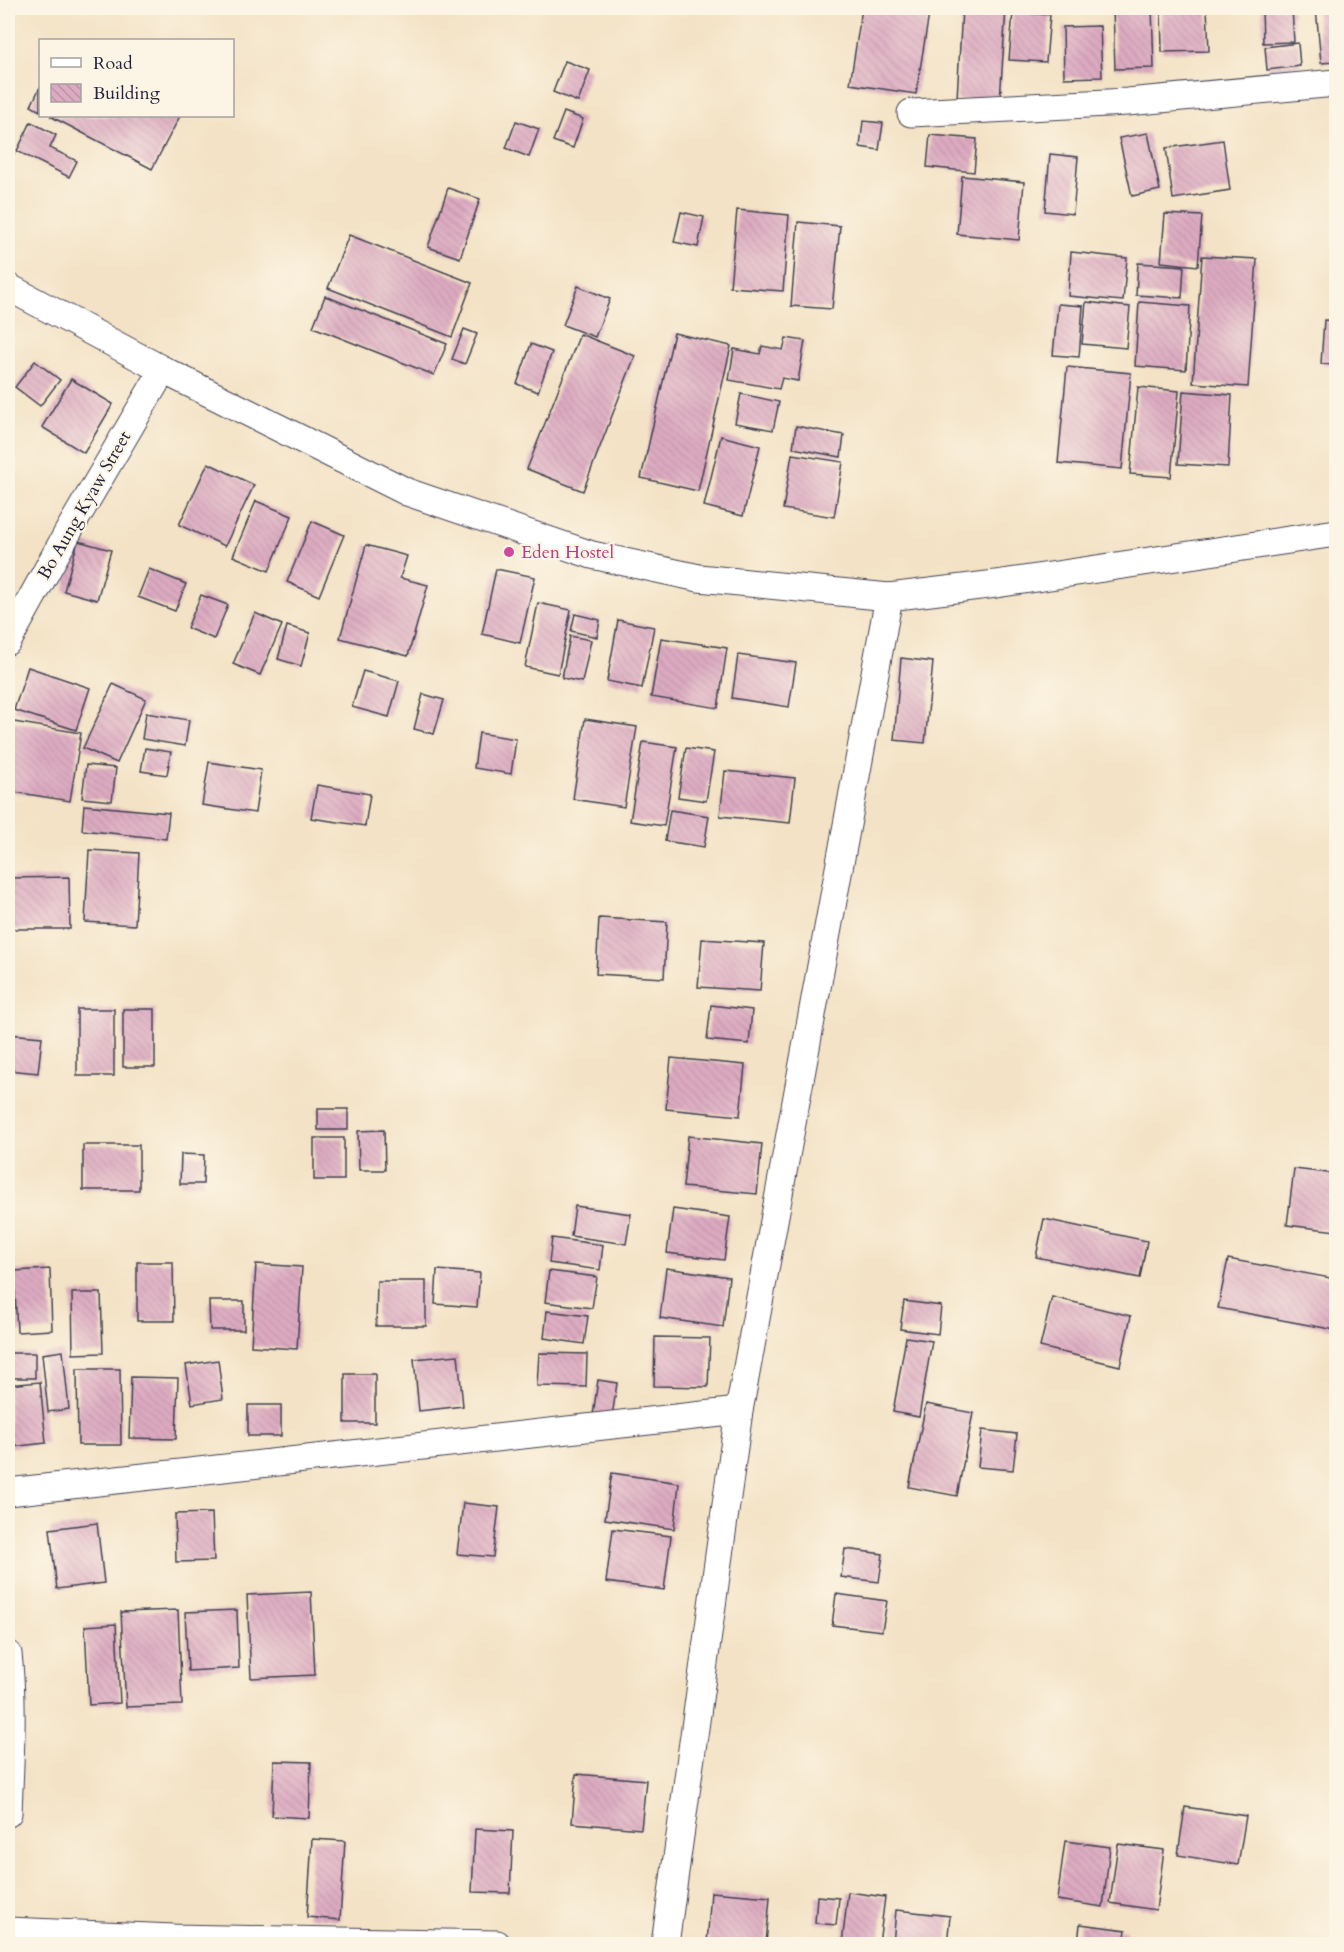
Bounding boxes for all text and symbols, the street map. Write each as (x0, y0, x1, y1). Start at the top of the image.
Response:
legend (39, 39, 234, 117)
text: Road (93, 51, 133, 76)
text: Building (93, 81, 161, 106)
street label: Bo Aung Kyaw Street (32, 426, 137, 584)
place label: Eden Hostel (521, 540, 615, 565)
marker: Eden Hostel (502, 545, 516, 559)

